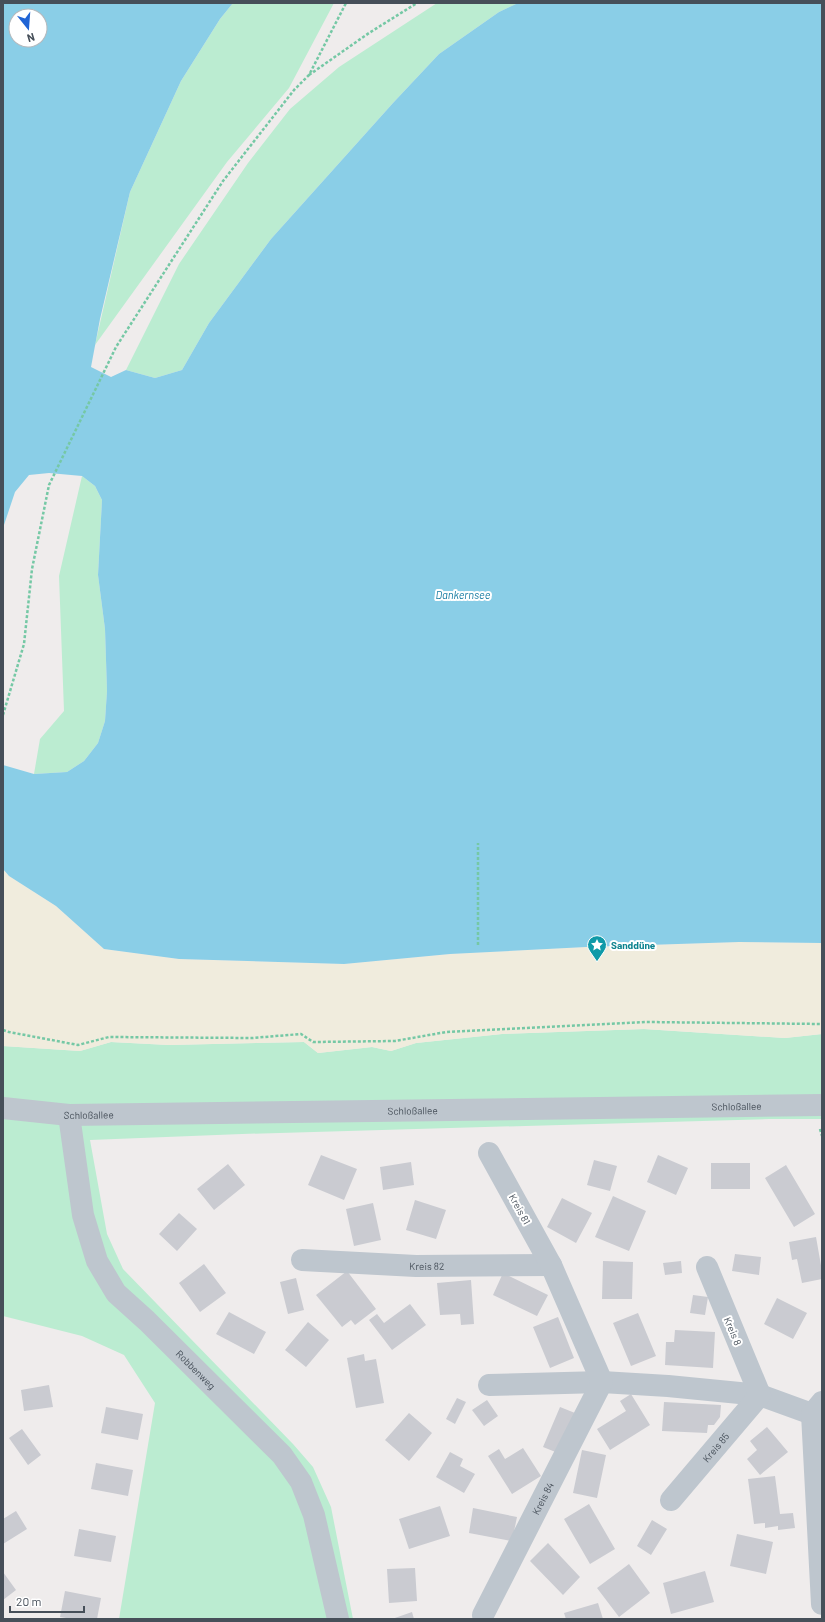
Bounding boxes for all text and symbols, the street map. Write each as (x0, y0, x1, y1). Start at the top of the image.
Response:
north arrow (8, 8, 48, 48)
text: N (26, 31, 36, 45)
water label: Dankernsee (436, 588, 491, 601)
place icon: Sanddüne (586, 934, 608, 962)
place label: Sanddüne (611, 939, 656, 951)
street label: Schloßallee (711, 1100, 762, 1112)
street label: Schloßallee (387, 1104, 438, 1117)
street label: Schloßallee (63, 1108, 114, 1121)
street label: Kreis 81 (507, 1192, 533, 1226)
street label: Kreis 82 (409, 1260, 444, 1272)
street label: Kreis 8 (722, 1315, 744, 1347)
street label: Robbenweg (174, 1347, 218, 1392)
street label: Kreis 85 (700, 1430, 731, 1465)
street label: Kreis 84 (529, 1480, 556, 1517)
scale bar (10, 1588, 84, 1614)
text: 20 m (16, 1594, 42, 1608)

